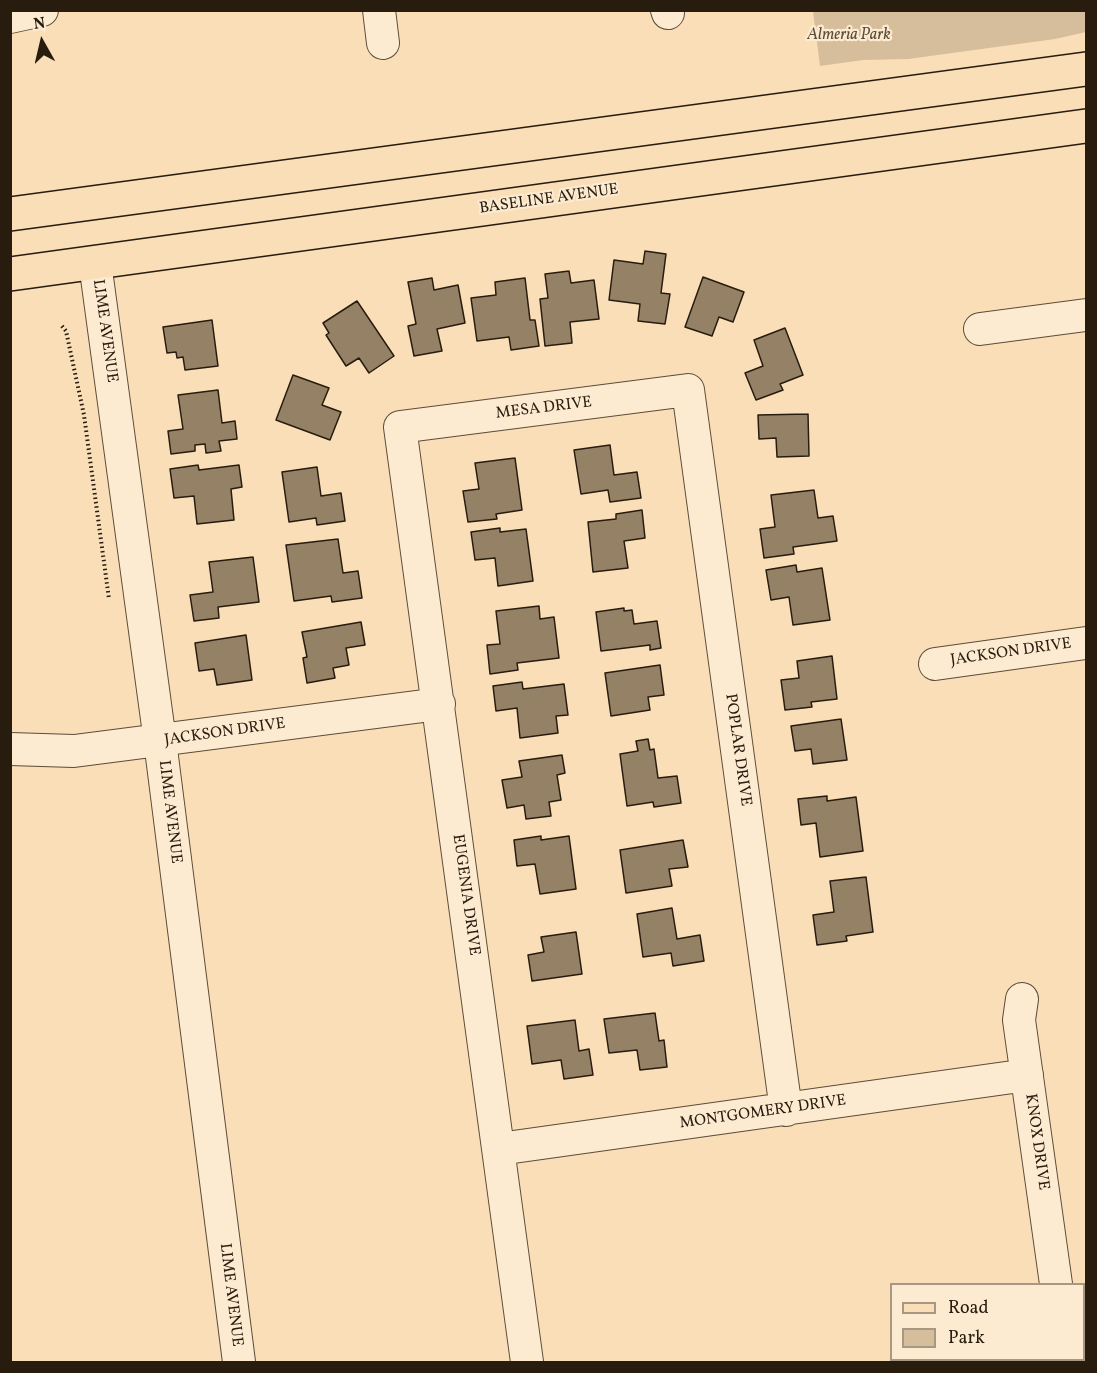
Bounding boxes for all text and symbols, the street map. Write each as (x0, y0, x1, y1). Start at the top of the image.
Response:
north arrow (12, 12, 72, 72)
text: N (32, 12, 47, 36)
park label: Almeria Park (807, 26, 891, 46)
street label: BASELINE AVENUE (478, 181, 620, 219)
street label: LIME AVENUE (87, 278, 121, 384)
street label: MESA DRIVE (495, 394, 593, 424)
street label: JACKSON DRIVE (949, 635, 1073, 671)
street label: POPLAR DRIVE (720, 692, 754, 808)
street label: JACKSON DRIVE (163, 715, 287, 751)
street label: LIME AVENUE (153, 759, 185, 865)
street label: EUGENIA DRIVE (447, 833, 483, 957)
street label: MONTGOMERY DRIVE (679, 1092, 847, 1134)
street label: KNOX DRIVE (1020, 1093, 1052, 1191)
street label: LIME AVENUE (214, 1242, 246, 1348)
legend (890, 1283, 1085, 1361)
text: Road (948, 1296, 989, 1321)
text: Park (948, 1326, 985, 1351)

